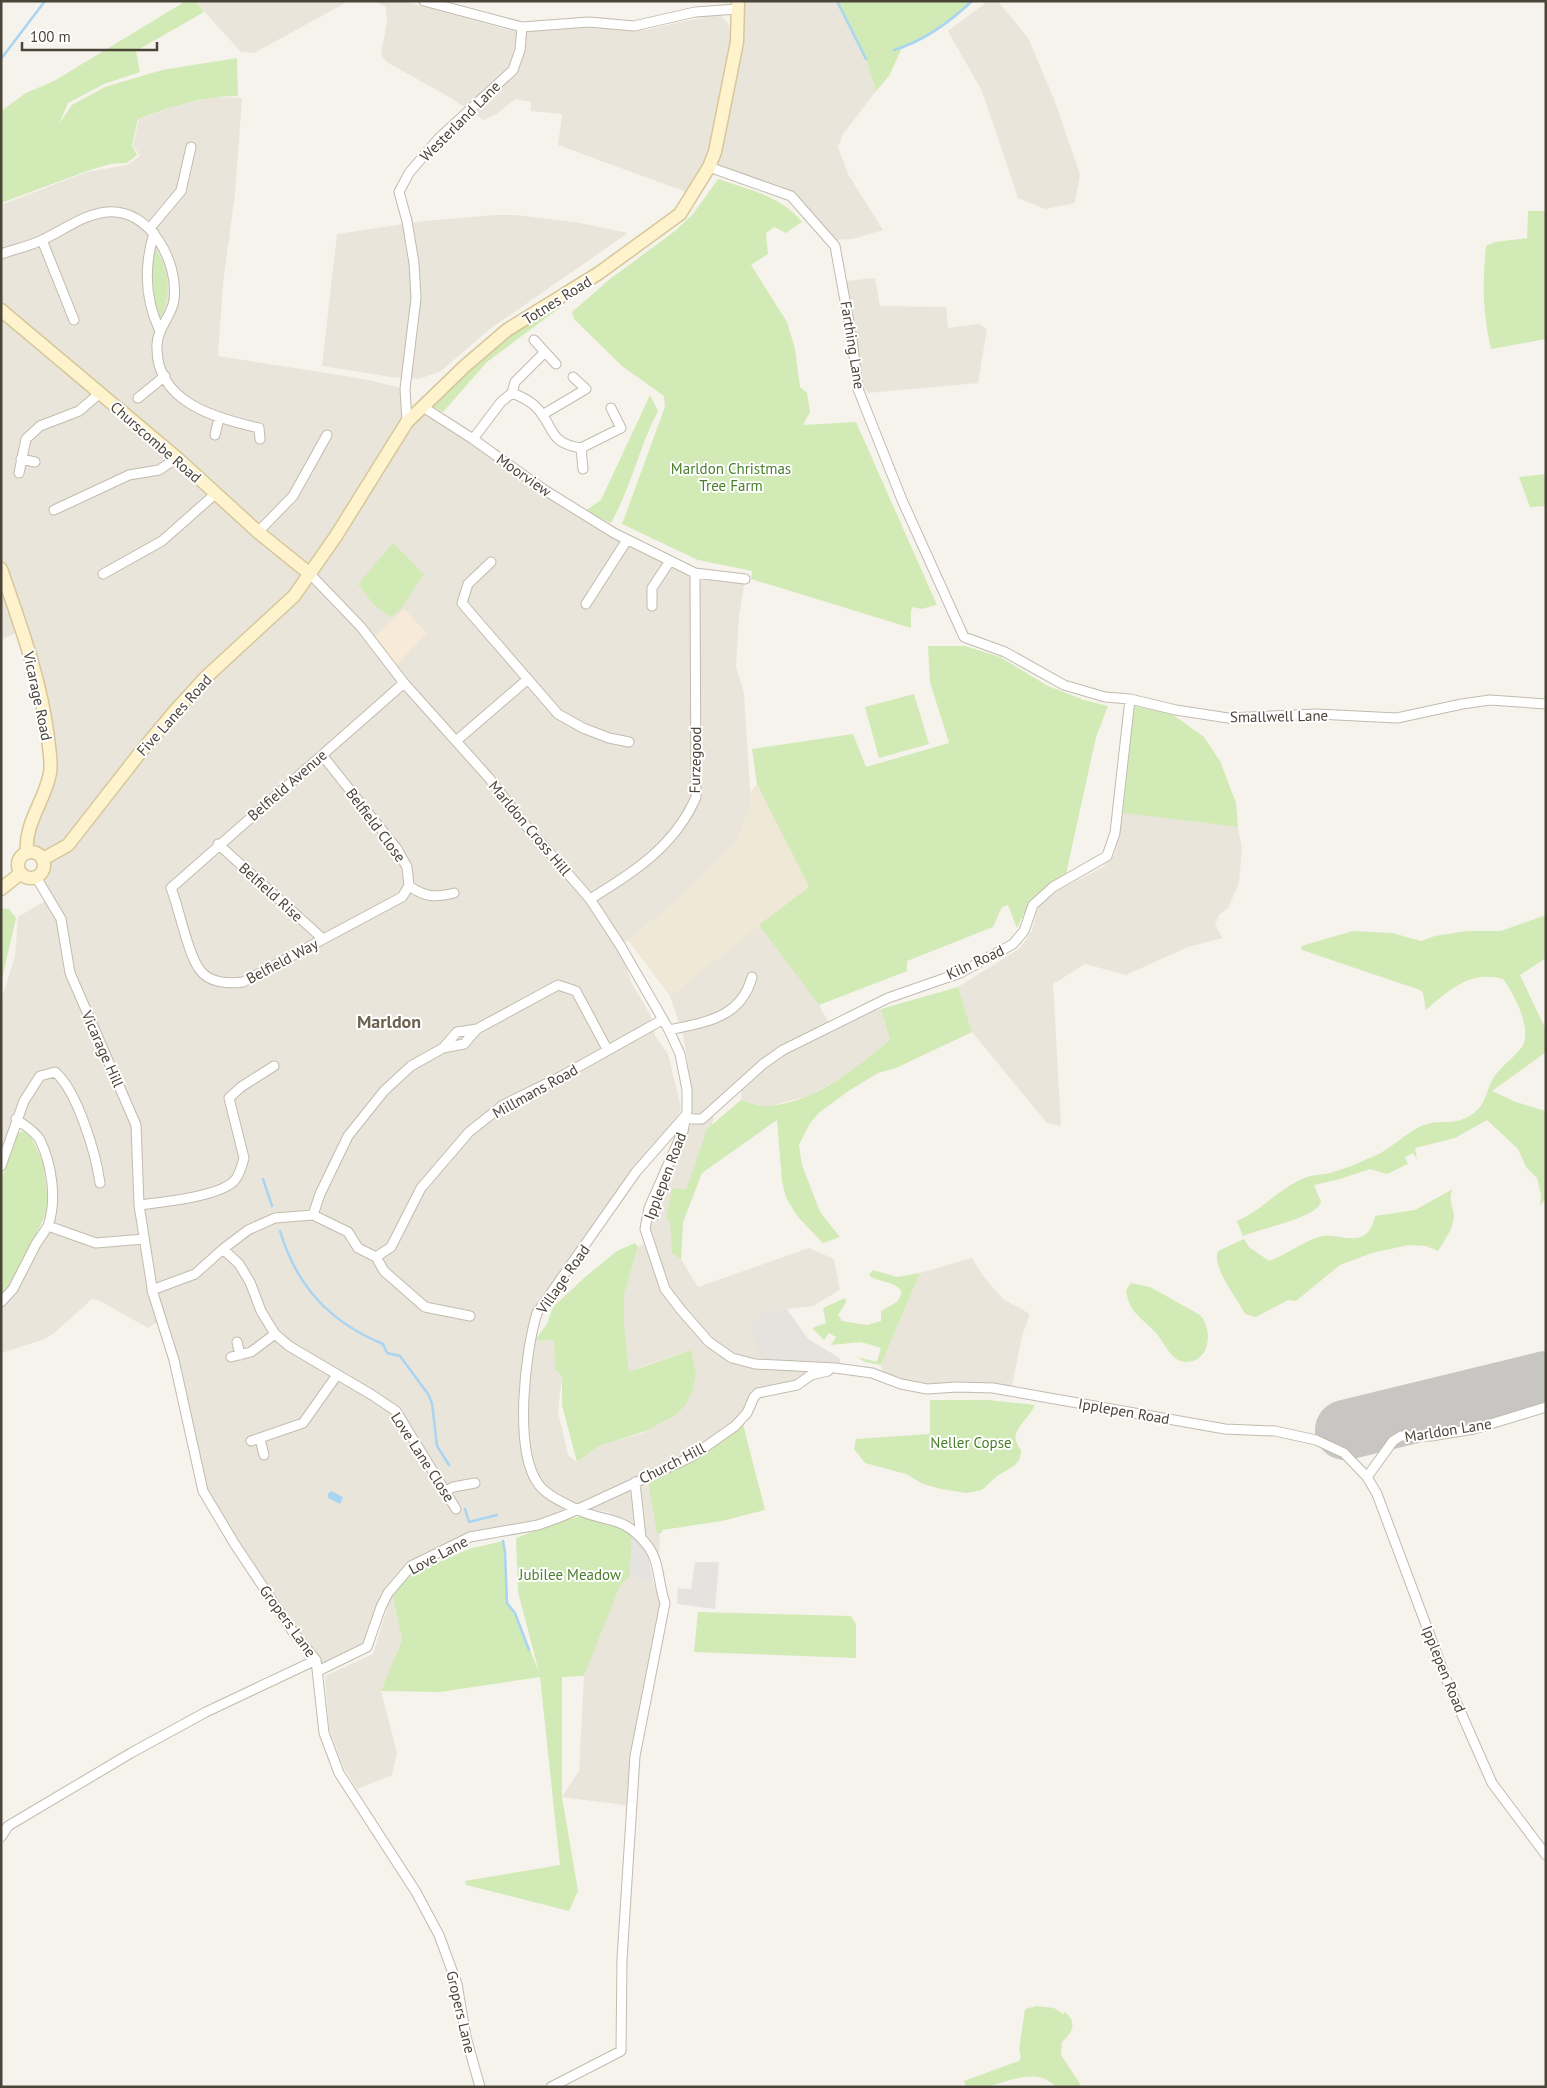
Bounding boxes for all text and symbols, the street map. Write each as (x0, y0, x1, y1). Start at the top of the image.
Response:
scale bar (22, 20, 158, 52)
text: 100 m (30, 27, 71, 46)
street label: Westerland Lane (416, 77, 504, 165)
street label: Totnes Road (519, 271, 595, 329)
street label: Farthing Lane (837, 300, 869, 390)
street label: Churscombe Road (107, 397, 205, 487)
street label: Moorview (493, 449, 555, 501)
park label: Marldon Christmas Tree Farm (671, 459, 791, 495)
street label: Vicarage Road (19, 649, 57, 742)
street label: Five Lanes Road (132, 670, 216, 760)
street label: Smallwell Lane (1230, 706, 1328, 726)
street label: Furzegood (685, 726, 705, 794)
street label: Belfield Avenue (243, 745, 331, 825)
street label: Marldon Cross Hill (485, 777, 576, 880)
street label: Belfield Close (342, 784, 410, 866)
street label: Belfield Rise (235, 858, 307, 926)
street label: Belfield Way (243, 934, 321, 988)
street label: Kiln Road (943, 940, 1007, 984)
street label: Vicarage Hill (77, 1007, 129, 1091)
district label: Marldon (357, 1010, 421, 1033)
street label: Millmans Road (489, 1060, 581, 1122)
street label: Ipplepen Road (640, 1130, 690, 1222)
street label: Village Road (532, 1241, 594, 1318)
street label: Ipplepen Road (1077, 1394, 1171, 1428)
street label: Love Lane Close (387, 1409, 459, 1505)
street label: Marldon Lane (1403, 1414, 1493, 1446)
park label: Neller Copse (930, 1433, 1012, 1452)
street label: Church Hill (636, 1438, 709, 1488)
street label: Love Lane (405, 1532, 471, 1578)
park label: Jubilee Meadow (518, 1565, 621, 1584)
street label: Gropers Lane (256, 1581, 320, 1661)
street label: Ipplepen Road (1418, 1623, 1470, 1715)
street label: Gropers Lane (442, 1969, 480, 2055)

